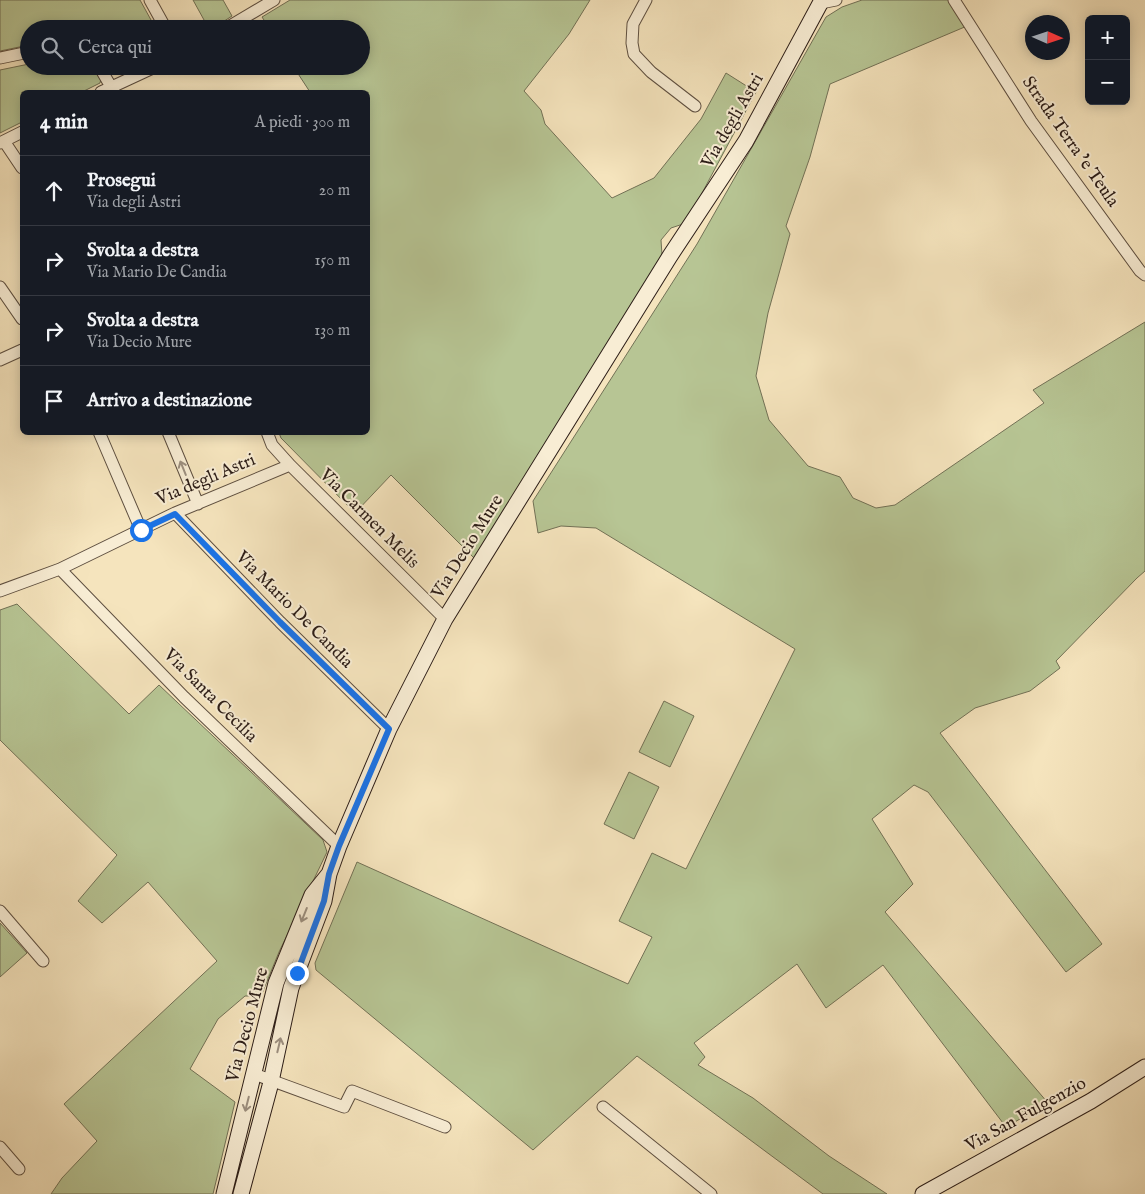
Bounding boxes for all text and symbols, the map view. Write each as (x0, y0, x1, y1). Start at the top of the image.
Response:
north arrow (1025, 15, 1070, 60)
map controls (1085, 15, 1130, 105)
button: + (1085, 15, 1130, 60)
search box (20, 20, 370, 75)
icon: search (38, 34, 66, 62)
text: Cerca qui (78, 36, 152, 60)
button: − (1085, 60, 1130, 105)
street label: Via degli Astri (696, 69, 769, 173)
street label: Strada Terra 'e Teula (1016, 72, 1124, 212)
text: 4 min (40, 109, 88, 136)
text: A piedi · 300 m (255, 113, 350, 133)
text: Prosegui (87, 169, 156, 193)
icon: ahead (40, 177, 68, 205)
text: 20 m (319, 181, 350, 201)
text: Via degli Astri (87, 193, 181, 213)
text: Svolta a destra (87, 239, 199, 263)
icon: right (40, 247, 68, 275)
text: 150 m (315, 251, 350, 271)
text: Via Mario De Candia (87, 263, 227, 283)
text: Svolta a destra (87, 309, 199, 333)
icon: right (40, 317, 68, 345)
text: 130 m (314, 321, 350, 341)
text: Via Decio Mure (87, 333, 192, 353)
icon: arrive (40, 387, 68, 415)
text: Arrivo a destinazione (87, 389, 252, 413)
street label: Via degli Astri (152, 449, 259, 512)
one-way arrow (178, 461, 187, 476)
street label: Via Carmen Melis (313, 463, 424, 574)
street label: Via Decio Mure (426, 491, 509, 604)
route start (130, 519, 153, 542)
street label: Via Mario De Candia (230, 546, 358, 674)
street label: Via Santa Cecilia (157, 643, 262, 748)
one-way arrow (298, 907, 308, 922)
route end (286, 962, 309, 985)
street label: Via Decio Mure (221, 965, 274, 1086)
one-way arrow (274, 1038, 284, 1054)
street label: Via San Fulgenzio (961, 1072, 1091, 1158)
one-way arrow (241, 1095, 251, 1111)

